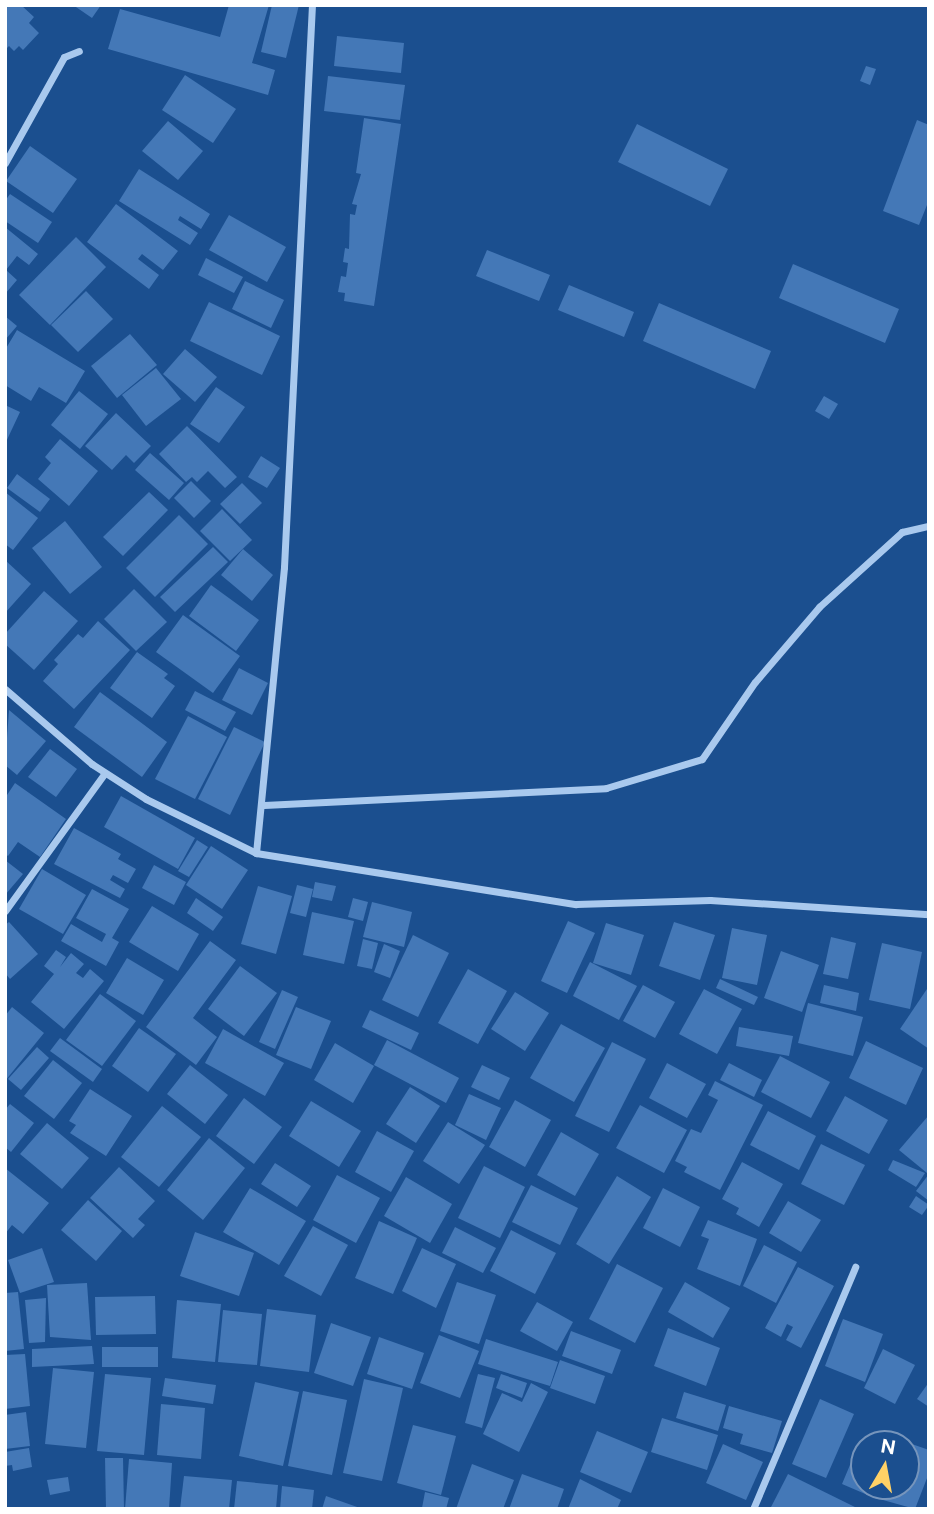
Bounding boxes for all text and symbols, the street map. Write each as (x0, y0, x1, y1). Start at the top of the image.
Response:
north arrow (850, 1430, 920, 1500)
text: N (879, 1434, 898, 1458)

